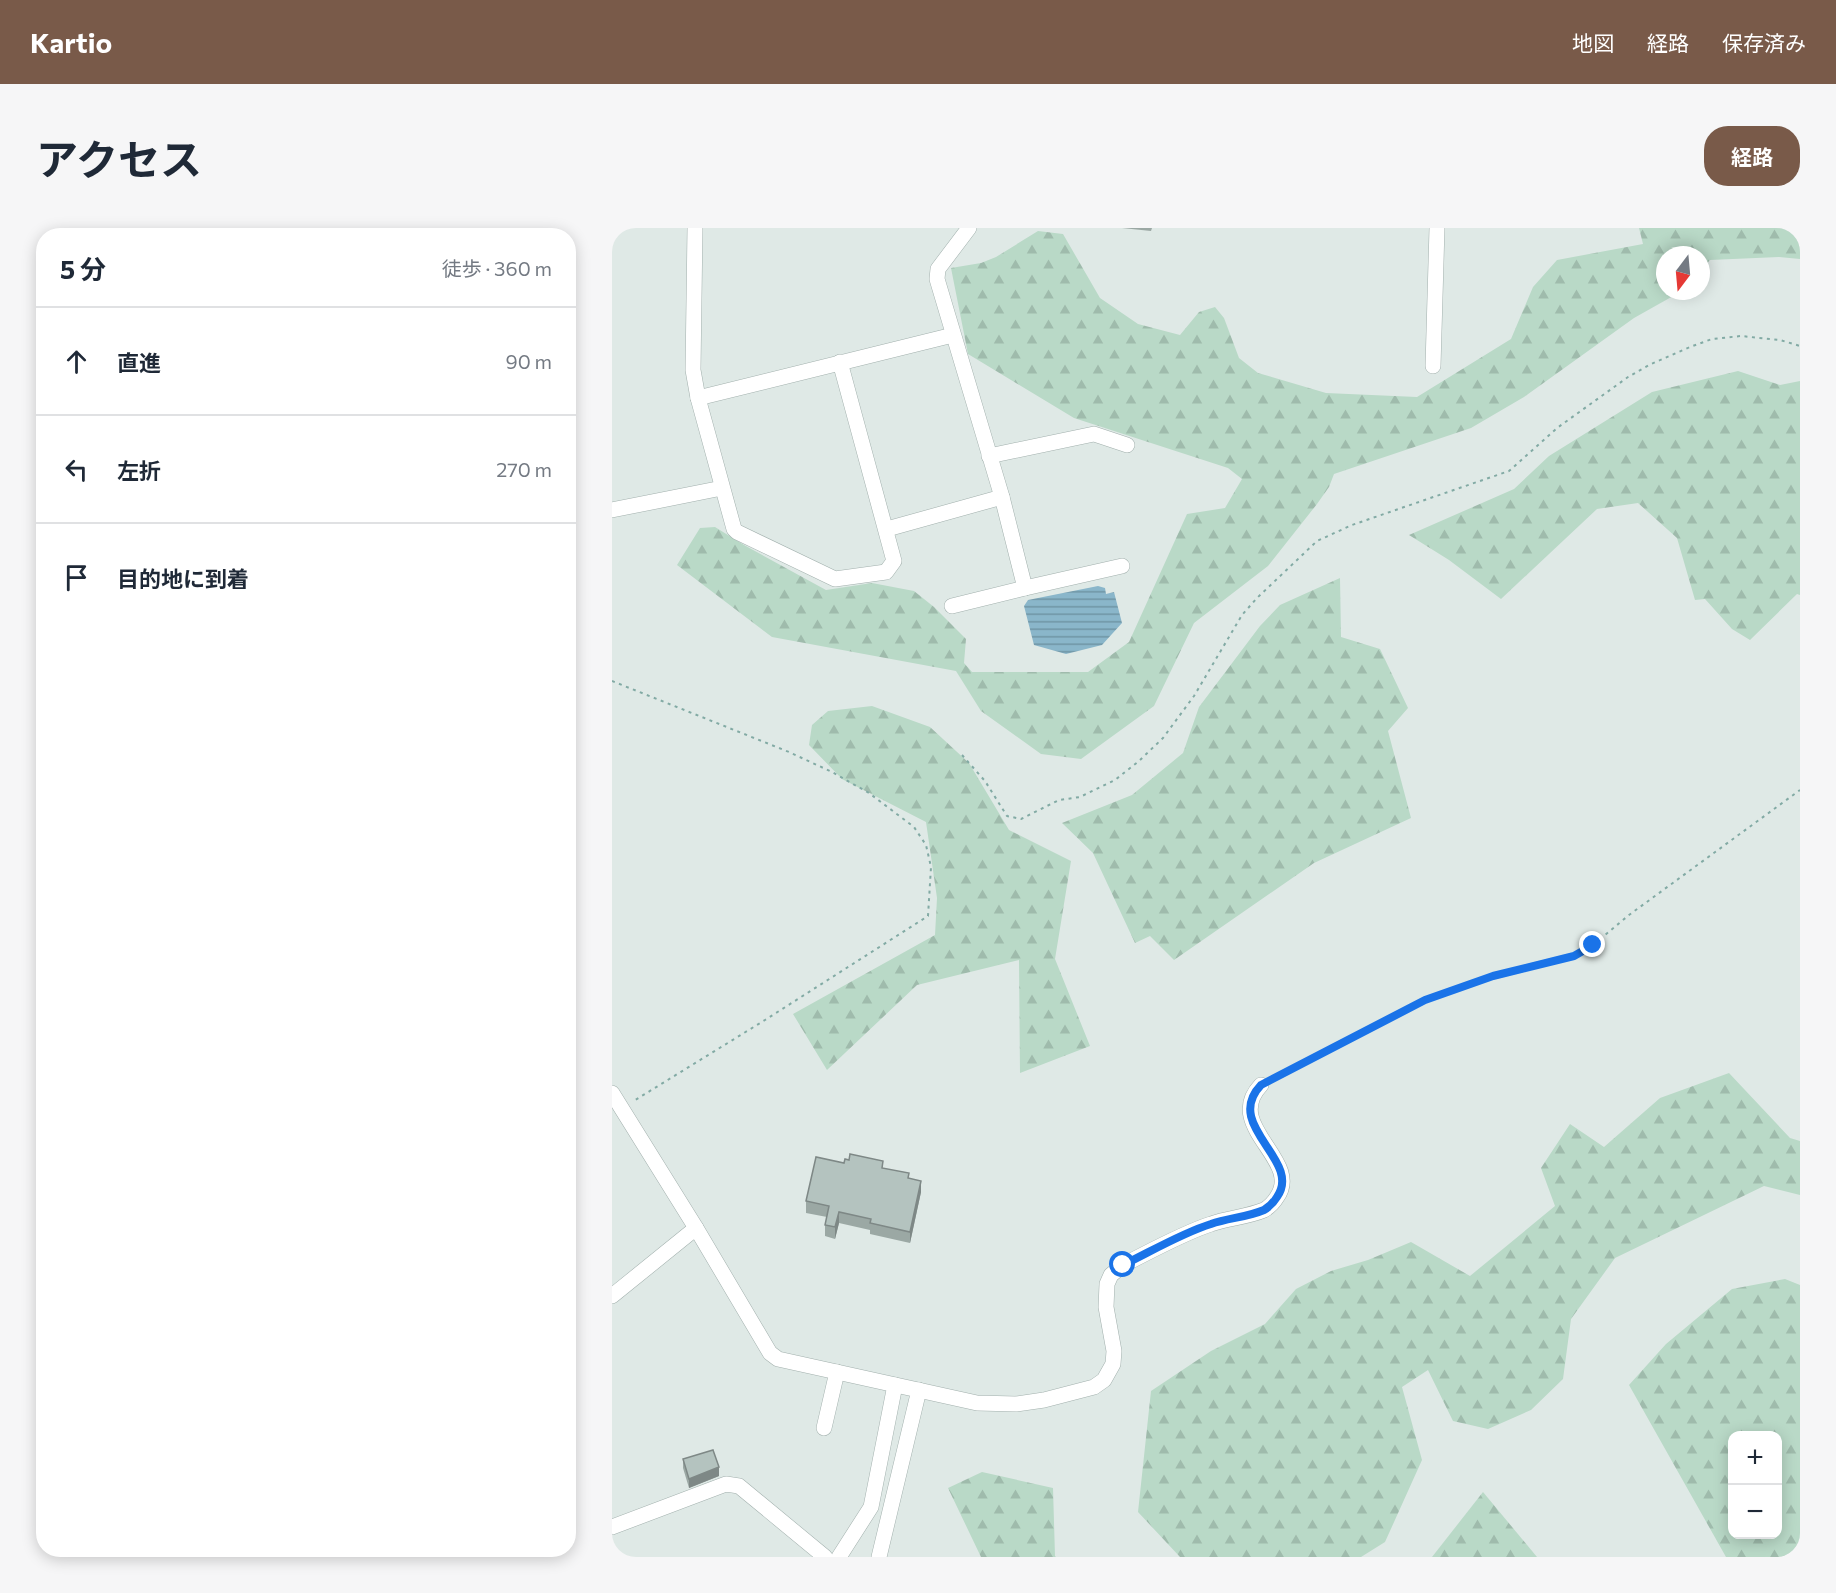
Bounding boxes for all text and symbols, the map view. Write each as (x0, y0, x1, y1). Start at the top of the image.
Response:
text: Kartio (30, 25, 112, 59)
text: 地図 (1572, 30, 1614, 55)
text: 経路 (1647, 30, 1689, 55)
text: 保存済み (1722, 30, 1806, 55)
button: 経路 (1704, 126, 1800, 186)
text: アクセス (36, 132, 202, 184)
north arrow (1656, 246, 1710, 300)
text: 5 分 (60, 253, 106, 284)
text: 徒歩 · 360 m (442, 256, 552, 280)
icon: ahead (60, 345, 93, 378)
text: 直進 (117, 349, 161, 376)
text: 90 m (506, 349, 552, 373)
icon: left (60, 453, 93, 486)
text: 左折 (117, 457, 161, 484)
text: 270 m (496, 457, 552, 481)
icon: arrive (60, 561, 93, 594)
text: 目的地に到着 (117, 565, 249, 592)
route end (1579, 931, 1605, 957)
route start (1109, 1251, 1135, 1277)
map controls (1728, 1431, 1782, 1539)
button: + (1728, 1431, 1782, 1485)
button: − (1728, 1485, 1782, 1539)

